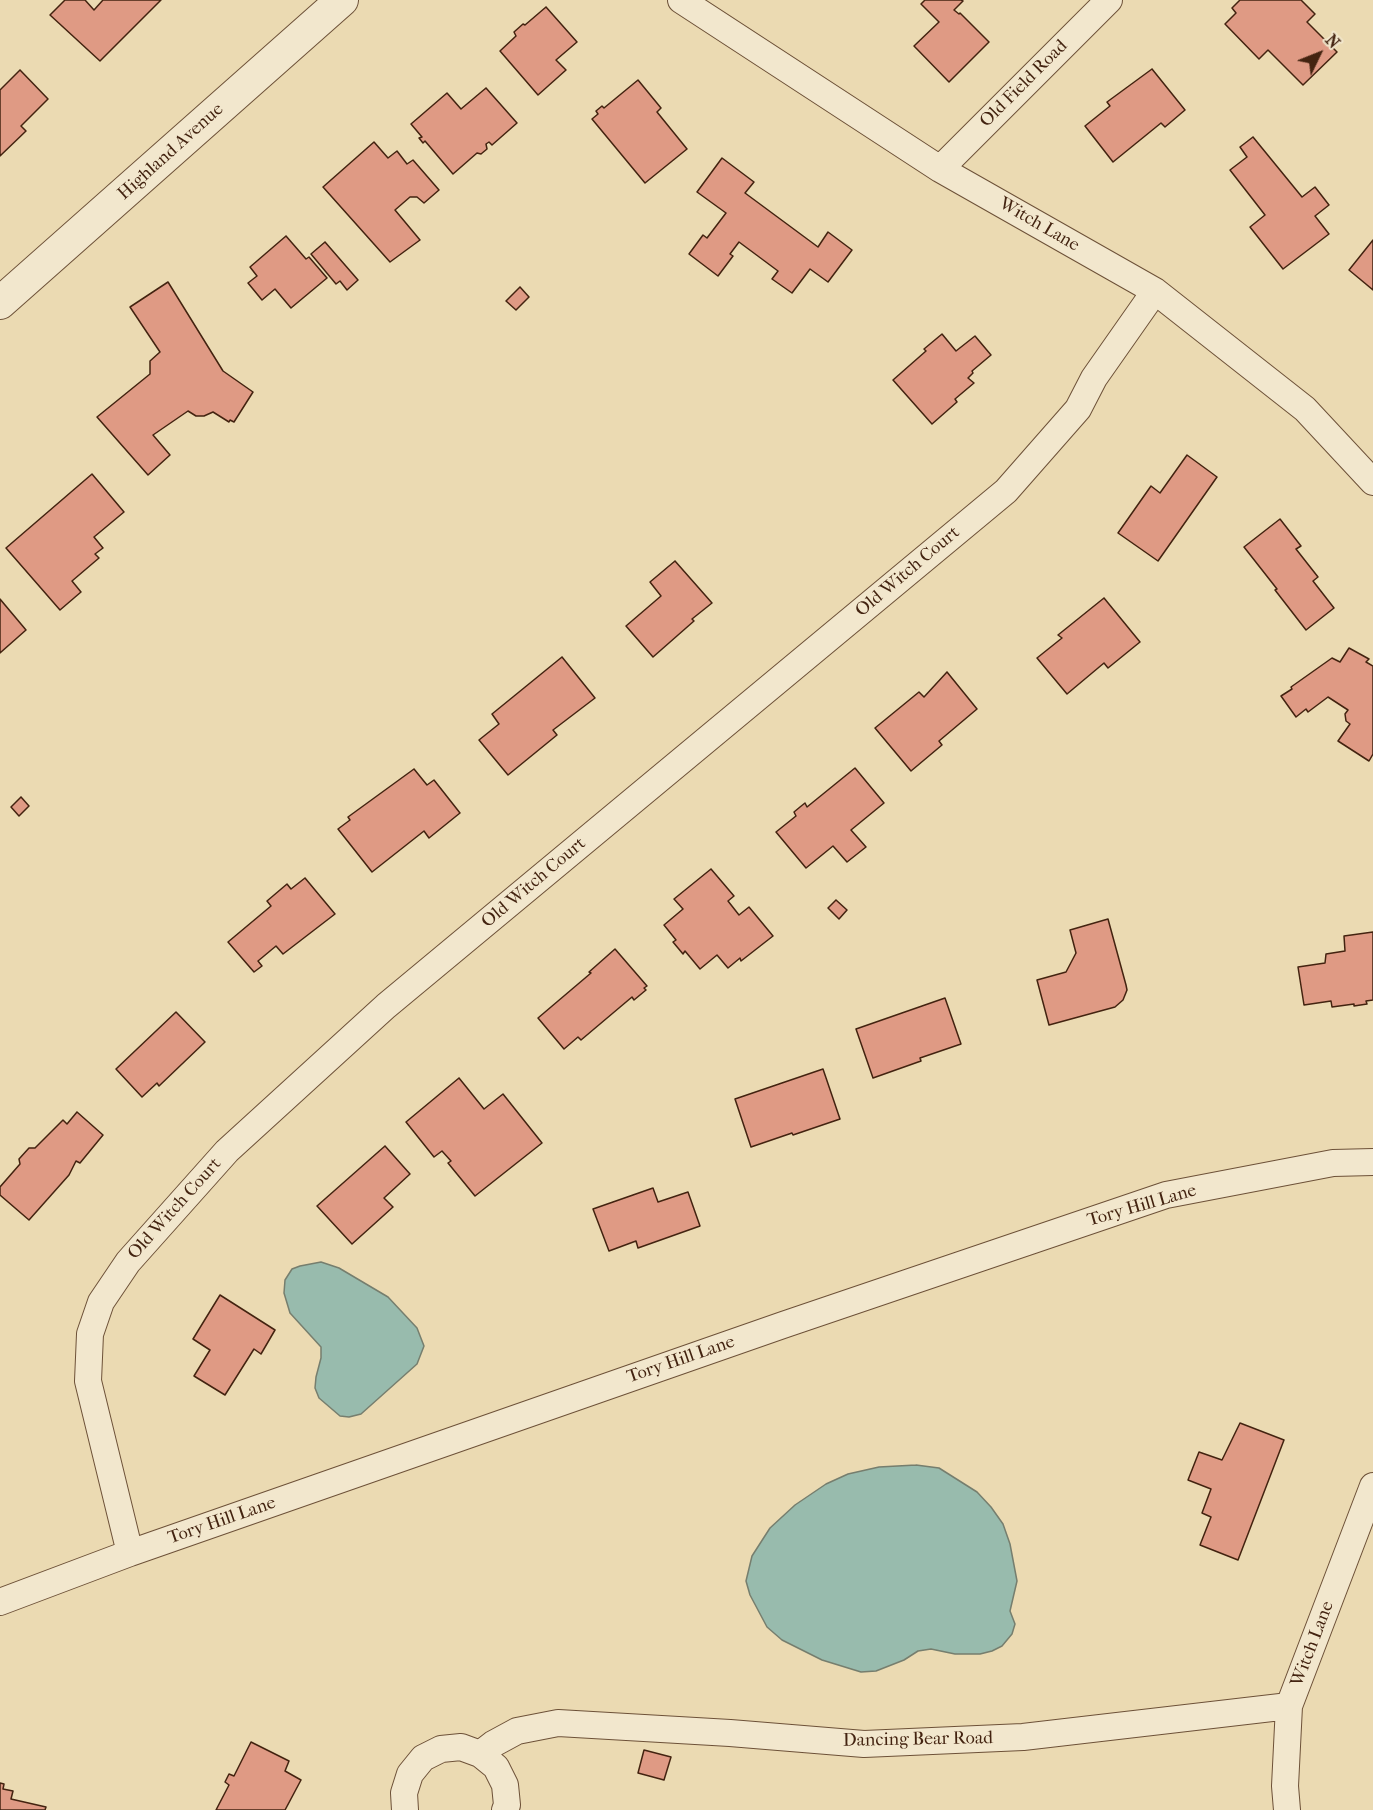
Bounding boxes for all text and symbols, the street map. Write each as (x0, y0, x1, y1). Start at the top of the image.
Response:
north arrow (1289, 24, 1349, 84)
text: N (1321, 30, 1344, 52)
street label: Old Field Road (976, 36, 1072, 132)
street label: Highland Avenue (114, 99, 228, 205)
street label: Witch Lane (995, 193, 1083, 257)
street label: Old Witch Court (852, 522, 964, 622)
street label: Old Witch Court (478, 833, 590, 933)
street label: Old Witch Court (124, 1154, 226, 1264)
street label: Tory Hill Lane (1085, 1180, 1199, 1232)
street label: Tory Hill Lane (624, 1331, 738, 1389)
street label: Tory Hill Lane (165, 1492, 279, 1550)
street label: Witch Lane (1287, 1598, 1339, 1690)
street label: Dancing Bear Road (843, 1728, 993, 1752)

